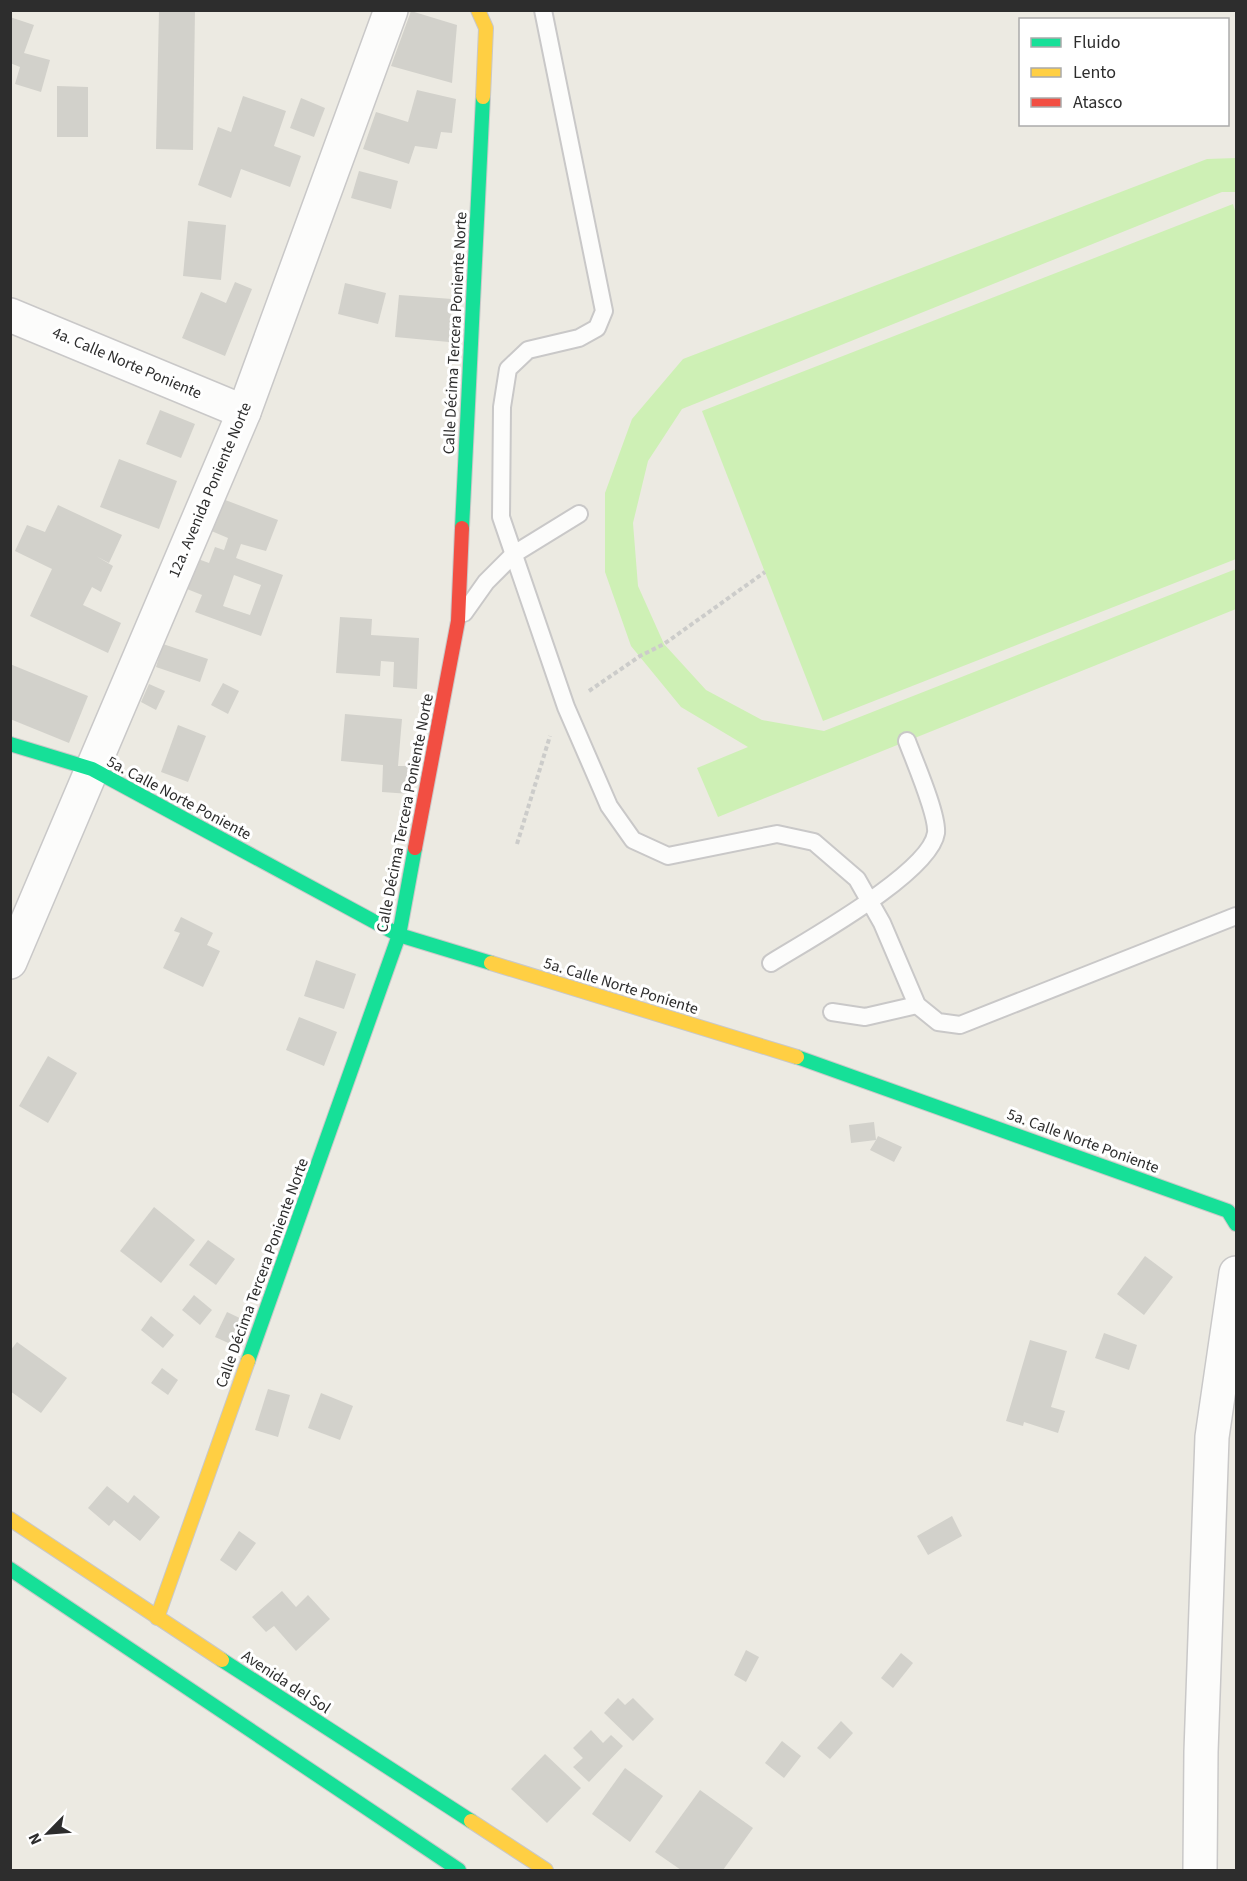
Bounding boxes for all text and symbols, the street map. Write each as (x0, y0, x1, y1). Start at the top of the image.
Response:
legend (1019, 18, 1229, 126)
text: Fluido (1073, 30, 1120, 55)
text: Lento (1073, 60, 1116, 85)
text: Atasco (1073, 90, 1122, 115)
street label: Calle Décima Tercera Poniente Norte (438, 211, 472, 455)
street label: 4a. Calle Norte Poniente (49, 322, 205, 404)
street label: 12a. Avenida Poniente Norte (163, 399, 257, 581)
street label: Calle Décima Tercera Poniente Norte (371, 692, 439, 934)
street label: 5a. Calle Norte Poniente (103, 751, 255, 845)
street label: 5a. Calle Norte Poniente (541, 952, 701, 1020)
street label: 5a. Calle Norte Poniente (1004, 1103, 1162, 1179)
street label: Calle Décima Tercera Poniente Norte (210, 1155, 314, 1391)
street label: Avenida del Sol (237, 1645, 335, 1719)
north arrow (18, 1803, 78, 1863)
text: N (23, 1829, 48, 1848)

